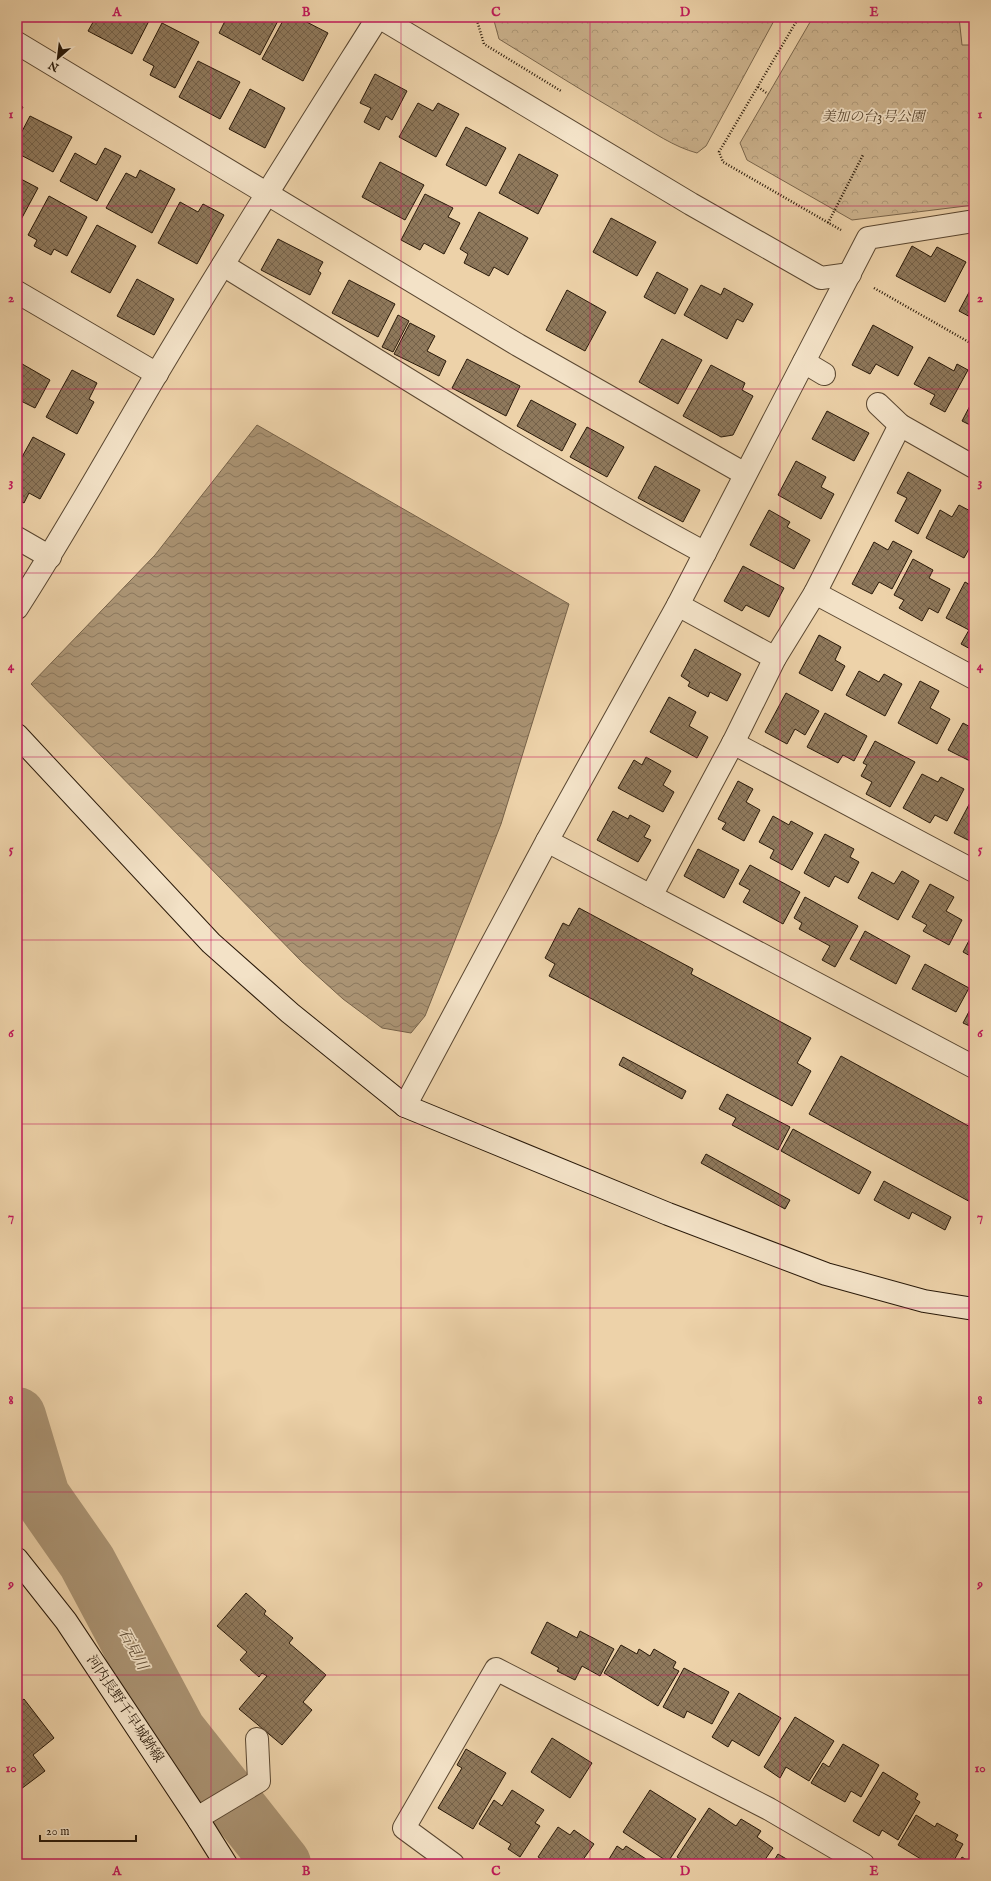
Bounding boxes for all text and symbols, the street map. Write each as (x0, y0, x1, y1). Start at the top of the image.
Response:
text: A (112, 4, 123, 21)
text: B (302, 4, 311, 21)
text: C (491, 4, 501, 21)
text: D (680, 4, 691, 21)
text: E (869, 4, 879, 21)
north arrow (38, 38, 78, 78)
text: N (46, 57, 62, 75)
text: 1 (9, 106, 14, 123)
text: 1 (978, 106, 983, 123)
park label: 美加の台3号公園 (821, 108, 927, 126)
text: 2 (8, 290, 14, 307)
text: 2 (977, 290, 983, 307)
text: 3 (9, 474, 14, 491)
text: 3 (978, 474, 983, 491)
text: 4 (8, 658, 15, 675)
text: 4 (977, 658, 984, 675)
text: 5 (9, 841, 14, 858)
text: 5 (978, 841, 983, 858)
text: 6 (8, 1025, 14, 1042)
text: 6 (977, 1025, 983, 1042)
text: 7 (8, 1209, 14, 1226)
text: 7 (977, 1209, 983, 1226)
text: 8 (8, 1392, 14, 1409)
text: 8 (977, 1392, 983, 1409)
text: 9 (7, 1576, 14, 1593)
text: 9 (976, 1576, 983, 1593)
water label: 石見川 (114, 1625, 153, 1675)
street label: 河内長野千早城跡線 (82, 1652, 168, 1766)
text: 10 (5, 1760, 17, 1777)
text: 10 (974, 1760, 986, 1777)
scale bar (40, 1817, 136, 1843)
text: 20 m (46, 1824, 69, 1839)
text: A (112, 1863, 123, 1880)
text: B (302, 1863, 311, 1880)
text: C (491, 1863, 501, 1880)
text: D (680, 1863, 691, 1880)
text: E (869, 1863, 879, 1880)

